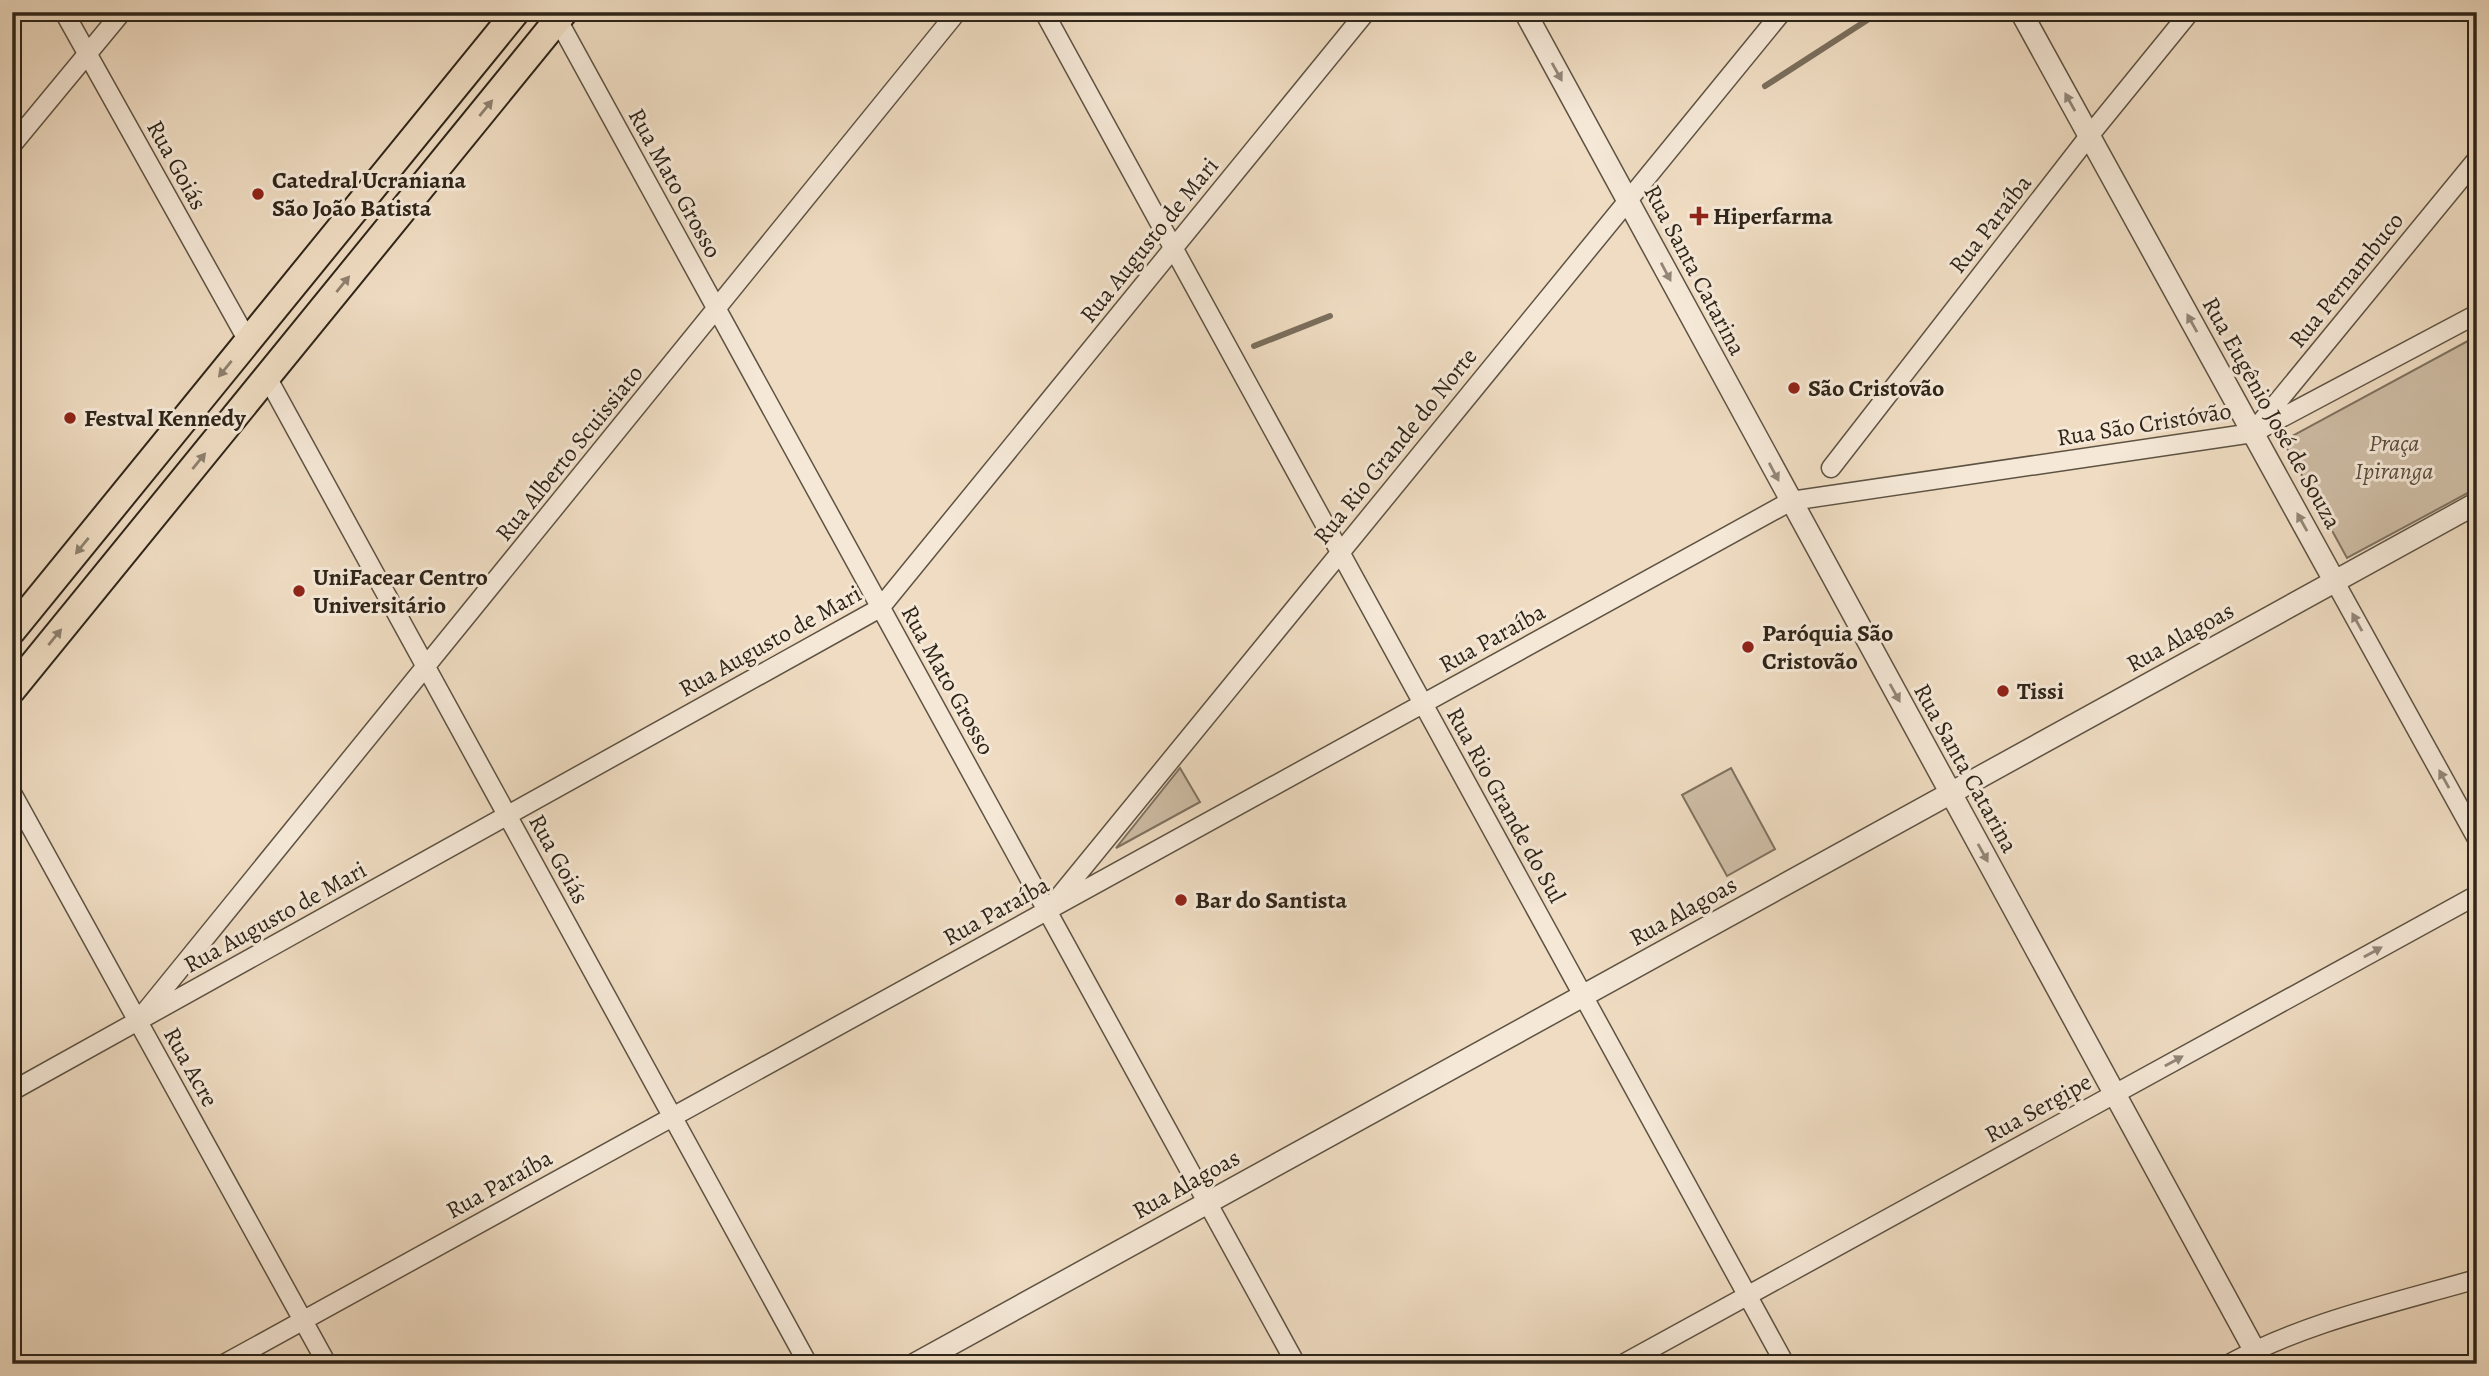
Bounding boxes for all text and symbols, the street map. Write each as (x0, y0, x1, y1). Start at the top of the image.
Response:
one-way arrow (1551, 62, 1563, 82)
one-way arrow (2064, 92, 2076, 112)
one-way arrow (479, 99, 494, 117)
street label: Rua Mato Grosso (621, 102, 729, 264)
street label: Rua Goiás (139, 114, 215, 216)
street label: Rua Augusto de Mari (1072, 151, 1226, 329)
place label: Catedral Ucraniana São João Batista (272, 164, 466, 224)
street label: Rua Paraíba (1941, 167, 2039, 280)
street label: Rua Santa Catarina (1637, 179, 1754, 362)
marker: Catedral Ucraniana São João Batista (250, 186, 266, 202)
place label: Hiperfarma (1713, 200, 1833, 232)
street label: Rua Pernambuco (2281, 205, 2411, 355)
marker: Hiperfarma (1691, 208, 1707, 224)
one-way arrow (1660, 262, 1672, 282)
one-way arrow (335, 276, 350, 294)
street label: Rua Eugênio José de Souza (2195, 291, 2350, 535)
one-way arrow (2186, 313, 2198, 332)
street label: Rua Rio Grande do Norte (1306, 341, 1484, 551)
street label: Rua Alberto Scuissiato (488, 358, 650, 548)
one-way arrow (218, 360, 233, 378)
place label: São Cristovão (1808, 372, 1944, 404)
marker: São Cristovão (1786, 380, 1802, 396)
street label: Rua São Cristóvão (2055, 394, 2233, 454)
place label: Festval Kennedy (84, 402, 246, 434)
marker: Festval Kennedy (62, 410, 78, 426)
park label: Praça Ipiranga (2355, 427, 2433, 487)
one-way arrow (191, 452, 206, 469)
one-way arrow (1768, 462, 1780, 482)
one-way arrow (2296, 512, 2308, 532)
one-way arrow (74, 536, 89, 554)
place label: UniFacear Centro Universitário (313, 561, 488, 621)
street label: Rua Augusto de Mari (673, 577, 867, 705)
marker: UniFacear Centro Universitário (291, 583, 307, 599)
street label: Rua Alagoas (2121, 594, 2239, 680)
street label: Rua Paraíba (1433, 595, 1552, 680)
street label: Rua Mato Grosso (894, 599, 1002, 761)
one-way arrow (2351, 612, 2363, 632)
place label: Paróquia São Cristovão (1762, 617, 1893, 677)
one-way arrow (48, 628, 63, 646)
marker: Paróquia São Cristovão (1740, 639, 1756, 655)
place label: Tissi (2017, 675, 2064, 707)
street label: Rua Santa Catarina (1906, 678, 2026, 859)
one-way arrow (1890, 683, 1901, 703)
marker: Tissi (1995, 683, 2011, 699)
street label: Rua Rio Grande do Sul (1439, 701, 1573, 909)
one-way arrow (2438, 769, 2450, 789)
street label: Rua Goiás (521, 808, 597, 910)
one-way arrow (1977, 844, 1989, 863)
street label: Rua Augusto de Mari (178, 853, 372, 981)
street label: Rua Paraíba (937, 868, 1056, 953)
street label: Rua Alagoas (1624, 868, 1742, 954)
place label: Bar do Santista (1195, 884, 1348, 916)
marker: Bar do Santista (1173, 892, 1189, 908)
one-way arrow (2363, 946, 2383, 958)
street label: Rua Acre (156, 1021, 226, 1113)
one-way arrow (2164, 1055, 2184, 1067)
street label: Rua Sergipe (1979, 1066, 2097, 1150)
street label: Rua Paraíba (440, 1141, 559, 1226)
street label: Rua Alagoas (1127, 1141, 1245, 1227)

